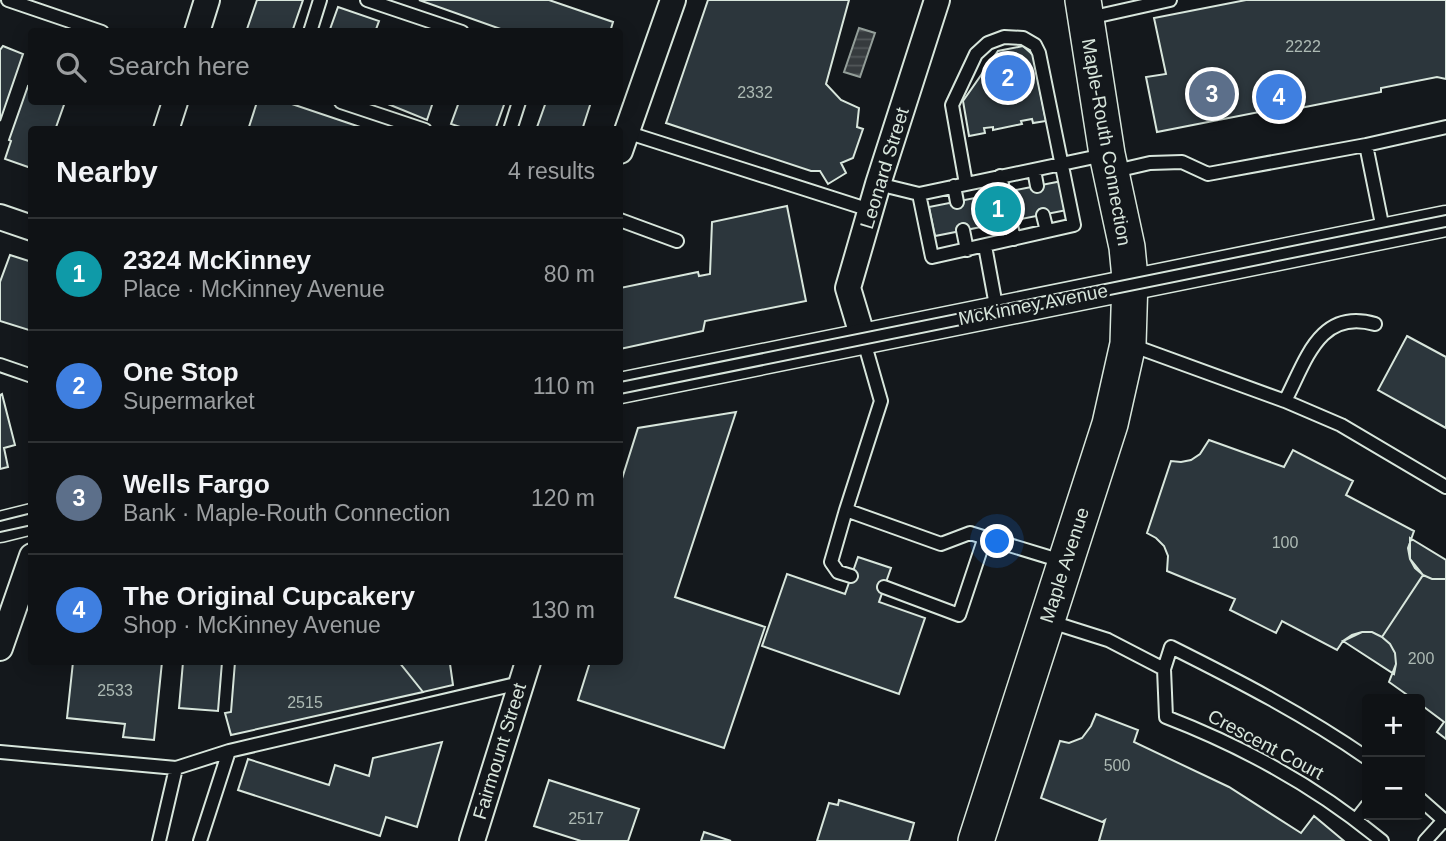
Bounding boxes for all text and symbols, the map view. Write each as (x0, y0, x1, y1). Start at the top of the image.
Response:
search box (28, 28, 623, 105)
street label: Maple-Routh Connection (1078, 37, 1135, 247)
house number: 2222 (1285, 38, 1321, 55)
icon: search (52, 48, 90, 86)
text: Search here (108, 51, 250, 81)
pin: 2 (985, 52, 1031, 104)
pin: 3 (1189, 68, 1235, 120)
pin: 4 (1256, 71, 1302, 123)
house number: 2332 (737, 84, 773, 101)
street label: Leonard Street (856, 104, 913, 231)
text: Nearby (56, 155, 158, 188)
text: 4 results (508, 158, 595, 184)
pin: 1 (975, 183, 1021, 235)
text: 2324 McKinney (123, 245, 311, 275)
text: 1 (73, 261, 85, 287)
text: 80 m (544, 261, 595, 287)
text: Place · McKinney Avenue (123, 276, 385, 302)
street label: McKinney Avenue (957, 280, 1110, 329)
text: One Stop (123, 357, 239, 387)
text: 2 (73, 373, 85, 399)
text: 110 m (533, 373, 595, 399)
text: Supermarket (123, 388, 255, 414)
text: Wells Fargo (123, 469, 270, 499)
text: 3 (73, 485, 85, 511)
text: 120 m (531, 485, 595, 511)
text: Bank · Maple-Routh Connection (123, 500, 450, 526)
street label: Maple Avenue (1036, 505, 1093, 625)
your location (980, 524, 1014, 558)
house number: 100 (1272, 534, 1298, 551)
text: The Original Cupcakery (123, 581, 415, 611)
text: 4 (73, 597, 85, 623)
text: 130 m (531, 597, 595, 623)
text: Shop · McKinney Avenue (123, 612, 381, 638)
house number: 200 (1408, 650, 1434, 667)
street label: Fairmount Street (469, 680, 530, 822)
house number: 2533 (97, 682, 133, 699)
house number: 2515 (287, 694, 323, 711)
map controls (1362, 694, 1425, 820)
button: + (1362, 694, 1425, 757)
street label: Crescent Court (1204, 705, 1328, 784)
house number: 500 (1104, 757, 1130, 774)
button: − (1362, 757, 1425, 820)
house number: 2517 (568, 810, 604, 827)

